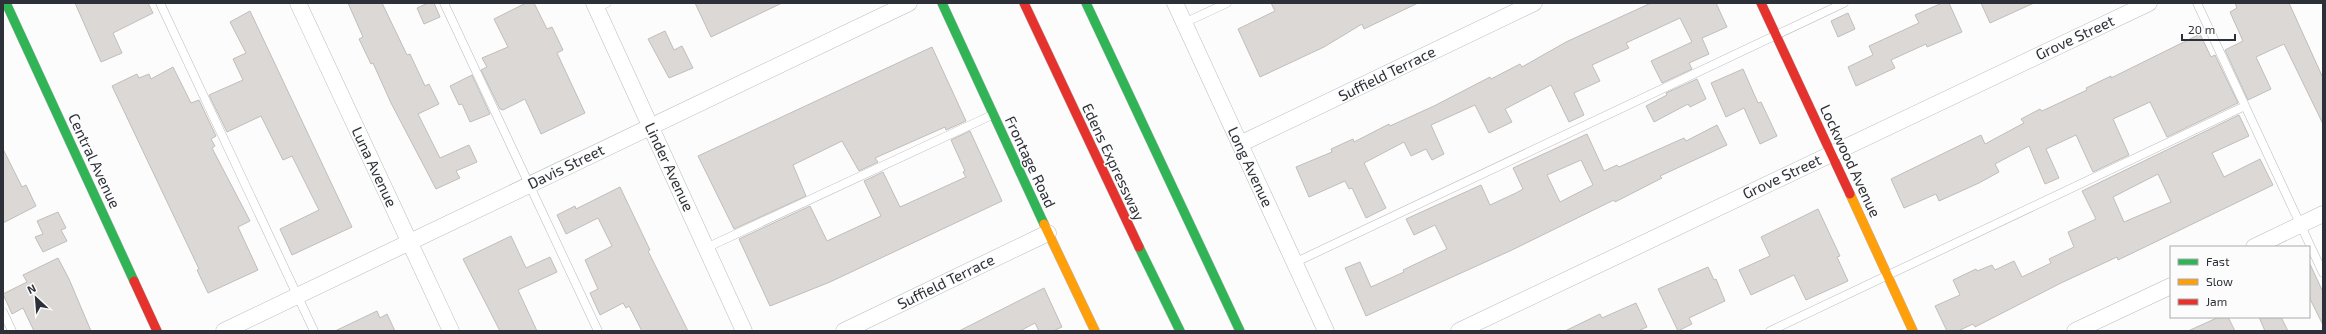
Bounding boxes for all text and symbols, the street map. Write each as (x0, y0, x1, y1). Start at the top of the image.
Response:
street label: Grove Street (2032, 11, 2117, 63)
scale bar (2182, 16, 2235, 42)
text: 20 m (2188, 22, 2215, 36)
street label: Suffield Terrace (1335, 42, 1438, 104)
street label: Edens Expressway (1079, 100, 1149, 223)
street label: Lockwood Avenue (1817, 101, 1885, 220)
street label: Central Avenue (65, 110, 125, 211)
street label: Frontage Road (1002, 113, 1060, 210)
street label: Linder Avenue (642, 119, 698, 214)
street label: Luna Avenue (348, 124, 401, 210)
street label: Long Avenue (1224, 124, 1277, 210)
street label: Davis Street (525, 140, 607, 192)
street label: Grove Street (1739, 150, 1824, 202)
legend (2170, 246, 2310, 318)
street label: Suffield Terrace (894, 250, 997, 312)
text: Fast (2206, 254, 2230, 268)
text: Slow (2206, 274, 2233, 288)
north arrow (16, 278, 56, 318)
text: N (25, 281, 38, 296)
text: Jam (2206, 294, 2227, 308)

